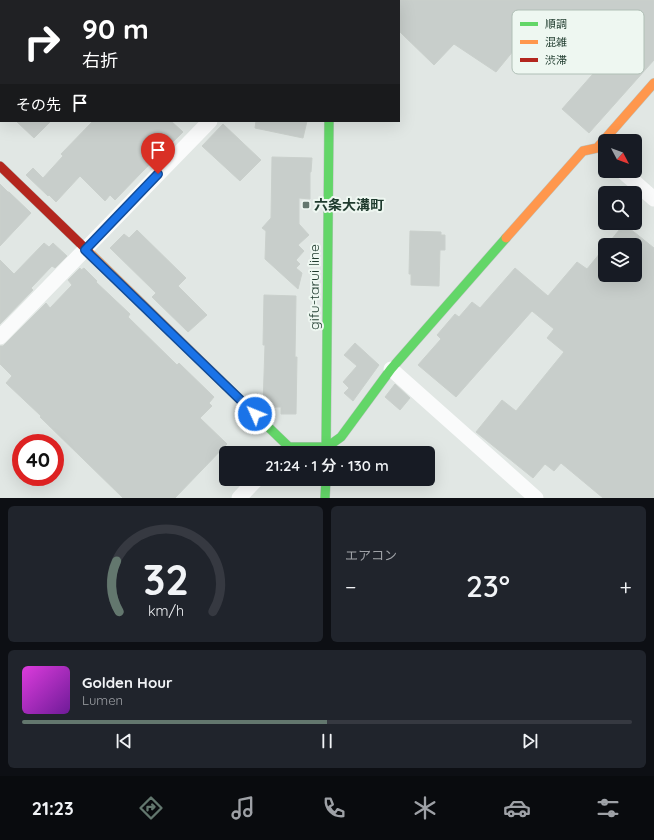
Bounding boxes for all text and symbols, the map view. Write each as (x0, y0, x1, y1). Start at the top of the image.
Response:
legend (512, 10, 644, 74)
text: 90 m (82, 11, 149, 46)
icon: right (16, 16, 68, 68)
text: 順調 (545, 17, 567, 31)
text: 混雑 (545, 35, 567, 49)
text: 右折 (82, 49, 118, 72)
text: 渋滞 (545, 53, 567, 67)
icon: arrive (69, 92, 91, 114)
text: その先 (16, 95, 61, 114)
pin (141, 133, 175, 174)
north arrow (598, 134, 642, 178)
map controls (598, 134, 642, 282)
icon: arrive (147, 139, 169, 161)
button: search (598, 186, 642, 230)
place label: 六条大溝町 (314, 196, 384, 214)
marker: 六条大溝町 (301, 200, 311, 210)
button: layers (598, 238, 642, 282)
street label: gifu-tarui line (305, 244, 323, 330)
position arrow (234, 393, 276, 435)
speed limit sign: 40 (12, 434, 64, 486)
text: 21:24 · 1 分 · 130 m (265, 456, 389, 475)
text: エアコン (345, 547, 397, 563)
text: 32 (142, 553, 189, 605)
text: 23° (466, 567, 510, 605)
text: − (345, 573, 356, 601)
text: + (620, 573, 632, 601)
text: km/h (147, 602, 184, 620)
text: Golden Hour (82, 673, 173, 692)
text: Lumen (82, 692, 123, 708)
icon: previous (113, 730, 135, 752)
icon: pause (316, 730, 338, 752)
icon: next (519, 730, 541, 752)
icon: directions (137, 794, 165, 822)
icon: music (229, 794, 257, 822)
icon: phone (320, 794, 348, 822)
icon: climate (411, 794, 439, 822)
icon: car (503, 794, 531, 822)
icon: filters (594, 794, 622, 822)
text: 21:23 (32, 797, 74, 820)

